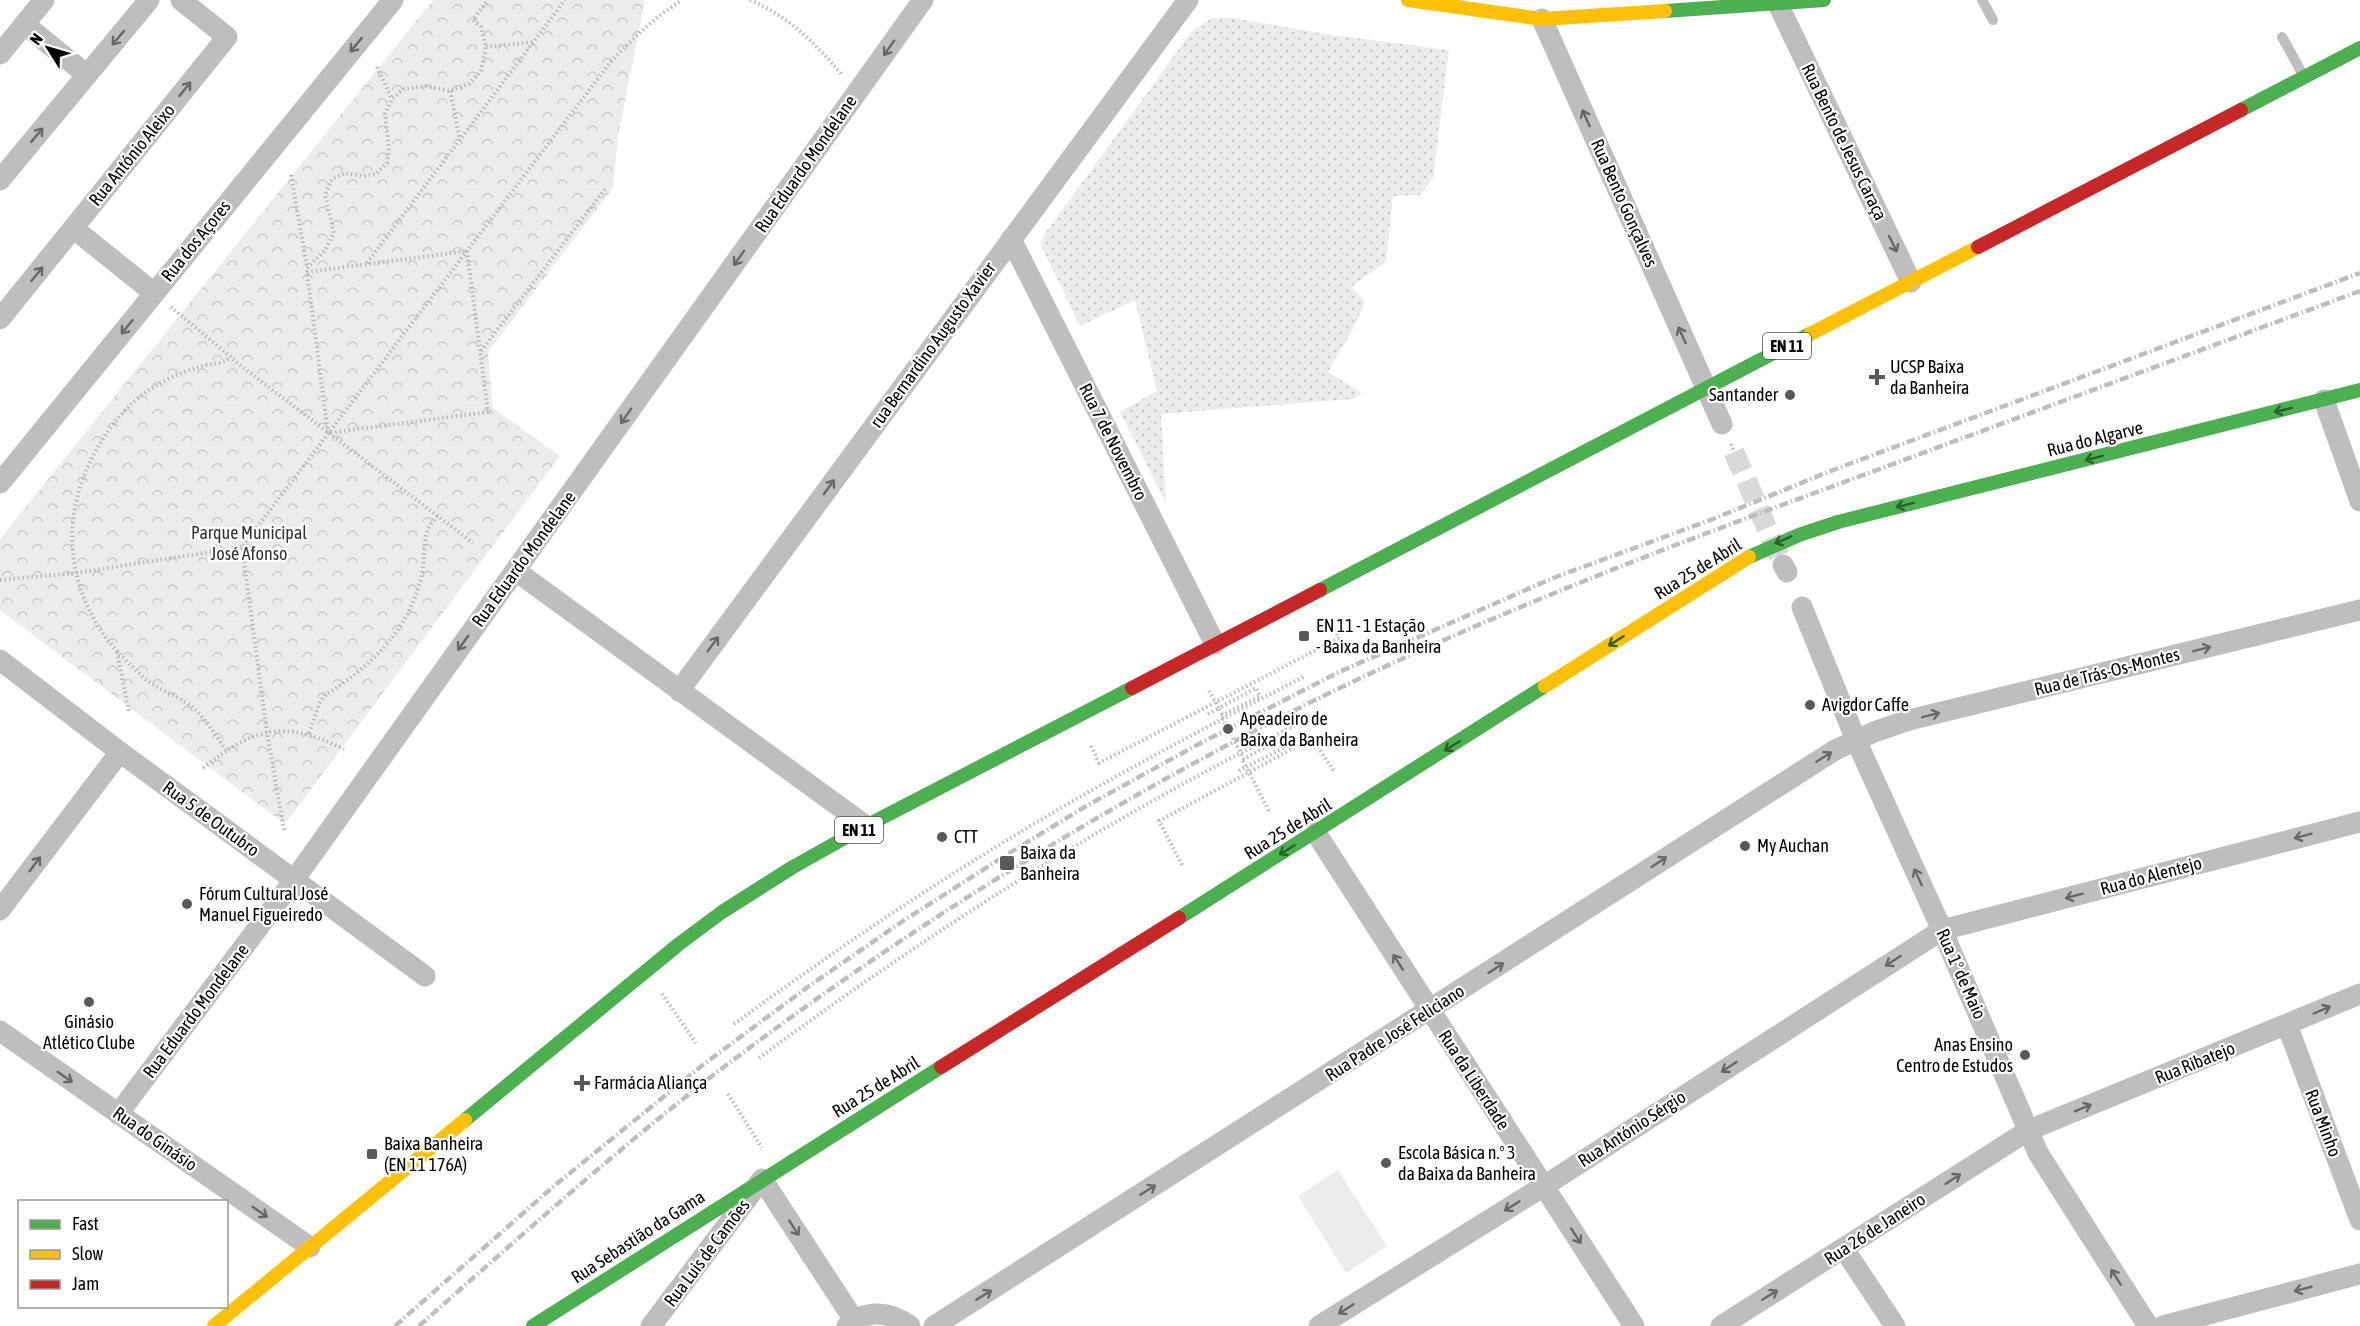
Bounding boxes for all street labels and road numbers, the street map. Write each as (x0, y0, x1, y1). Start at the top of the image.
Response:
street label: Rua Bento de Jesus Caraça (1797, 60, 1892, 224)
street label: Rua Eduardo Mondelane (750, 91, 861, 236)
street label: Rua António Aleixo (84, 100, 179, 210)
street label: Rua Bento Gonçalves (1587, 135, 1662, 270)
street label: Rua dos Açores (157, 196, 235, 285)
street label: rua Bernardino Augusto Xavier (866, 257, 1000, 432)
road number: EN 11 (1763, 333, 1811, 359)
street label: Rua 7 de Novembro (1075, 380, 1152, 504)
street label: Rua do Algarve (2045, 416, 2145, 461)
street label: Rua Eduardo Mondelane (467, 487, 580, 631)
street label: Rua 25 de Abril (1650, 533, 1745, 604)
street label: Rua de Trás-Os-Montes (2032, 643, 2182, 700)
street label: Rua 5 de Outubro (159, 777, 264, 861)
street label: Rua 25 de Abril (1240, 793, 1335, 864)
road number: EN 11 (835, 817, 883, 843)
street label: Rua do Alentejo (2098, 852, 2204, 899)
street label: Rua 1º de Maio (1932, 925, 1991, 1022)
street label: Rua Eduardo Mondelane (138, 939, 253, 1082)
street label: Rua Padre José Feliciano (1321, 980, 1468, 1085)
street label: Rua da Liberdade (1434, 1026, 1514, 1134)
street label: Rua Ribatejo (2152, 1037, 2238, 1088)
street label: Rua 25 de Abril (828, 1051, 923, 1122)
street label: Rua António Sérgio (1574, 1086, 1690, 1171)
street label: Rua Minho (2301, 1086, 2346, 1160)
street label: Rua do Ginásio (109, 1102, 201, 1175)
street label: Rua Sebastião da Gama (567, 1186, 708, 1288)
street label: Rua 26 de Janeiro (1820, 1188, 1929, 1269)
street label: Rua Luis de Camões (659, 1195, 754, 1310)

